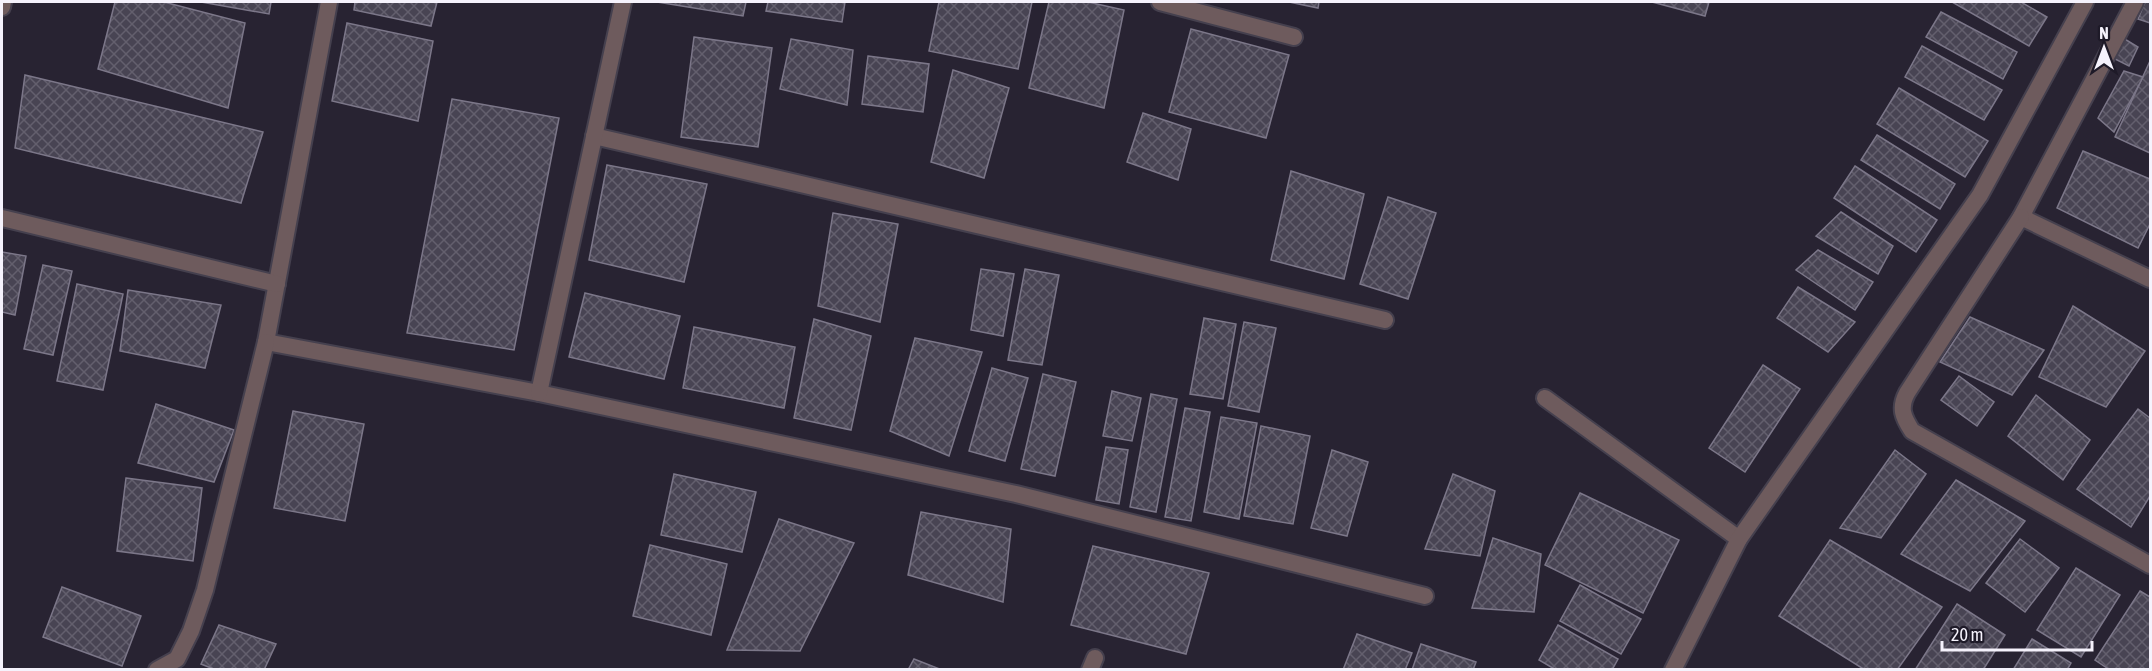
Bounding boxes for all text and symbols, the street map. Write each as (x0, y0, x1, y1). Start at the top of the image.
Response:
north arrow (2074, 18, 2134, 78)
text: N (2099, 24, 2109, 42)
scale bar (1942, 614, 2092, 652)
text: 20 m (1951, 624, 1983, 645)

